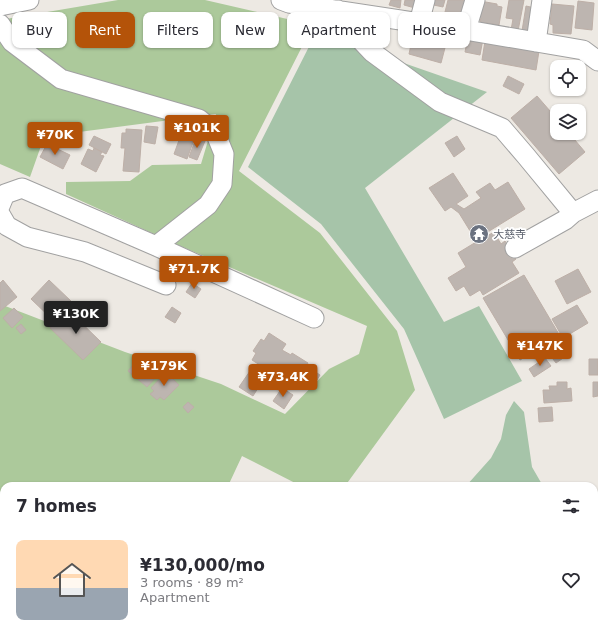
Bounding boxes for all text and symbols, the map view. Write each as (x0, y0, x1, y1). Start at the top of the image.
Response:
chip: Buy (12, 12, 67, 48)
chip: Rent (75, 12, 135, 48)
chip: Filters (143, 12, 213, 48)
chip: New (221, 12, 279, 48)
chip: Apartment (287, 12, 390, 48)
chip: House (398, 12, 470, 48)
map controls (550, 60, 586, 140)
button: locate (550, 60, 586, 96)
button: layers (550, 104, 586, 140)
pin: ¥101K (169, 115, 225, 149)
text: ¥101K (174, 120, 220, 135)
pin: ¥70K (31, 122, 79, 156)
text: ¥70K (36, 127, 74, 142)
temple icon: 大慈寺 (468, 223, 490, 245)
place label: 大慈寺 (493, 228, 526, 241)
pin: ¥71.7K (161, 256, 227, 290)
text: ¥71.7K (168, 261, 220, 276)
pin: ¥130K (48, 301, 104, 335)
text: ¥130K (53, 306, 99, 321)
pin: ¥147K (512, 333, 568, 367)
text: ¥147K (517, 338, 563, 353)
pin: ¥179K (136, 353, 192, 387)
text: ¥179K (141, 358, 187, 373)
pin: ¥73.4K (250, 364, 316, 398)
text: ¥73.4K (257, 369, 309, 384)
icon: filters (560, 495, 582, 517)
text: 7 homes (16, 496, 97, 516)
text: ¥130,000/mo (140, 555, 265, 575)
icon: home (48, 556, 96, 604)
icon: heart (560, 569, 582, 591)
text: 3 rooms · 89 m² (140, 575, 244, 590)
text: Apartment (140, 590, 210, 605)

